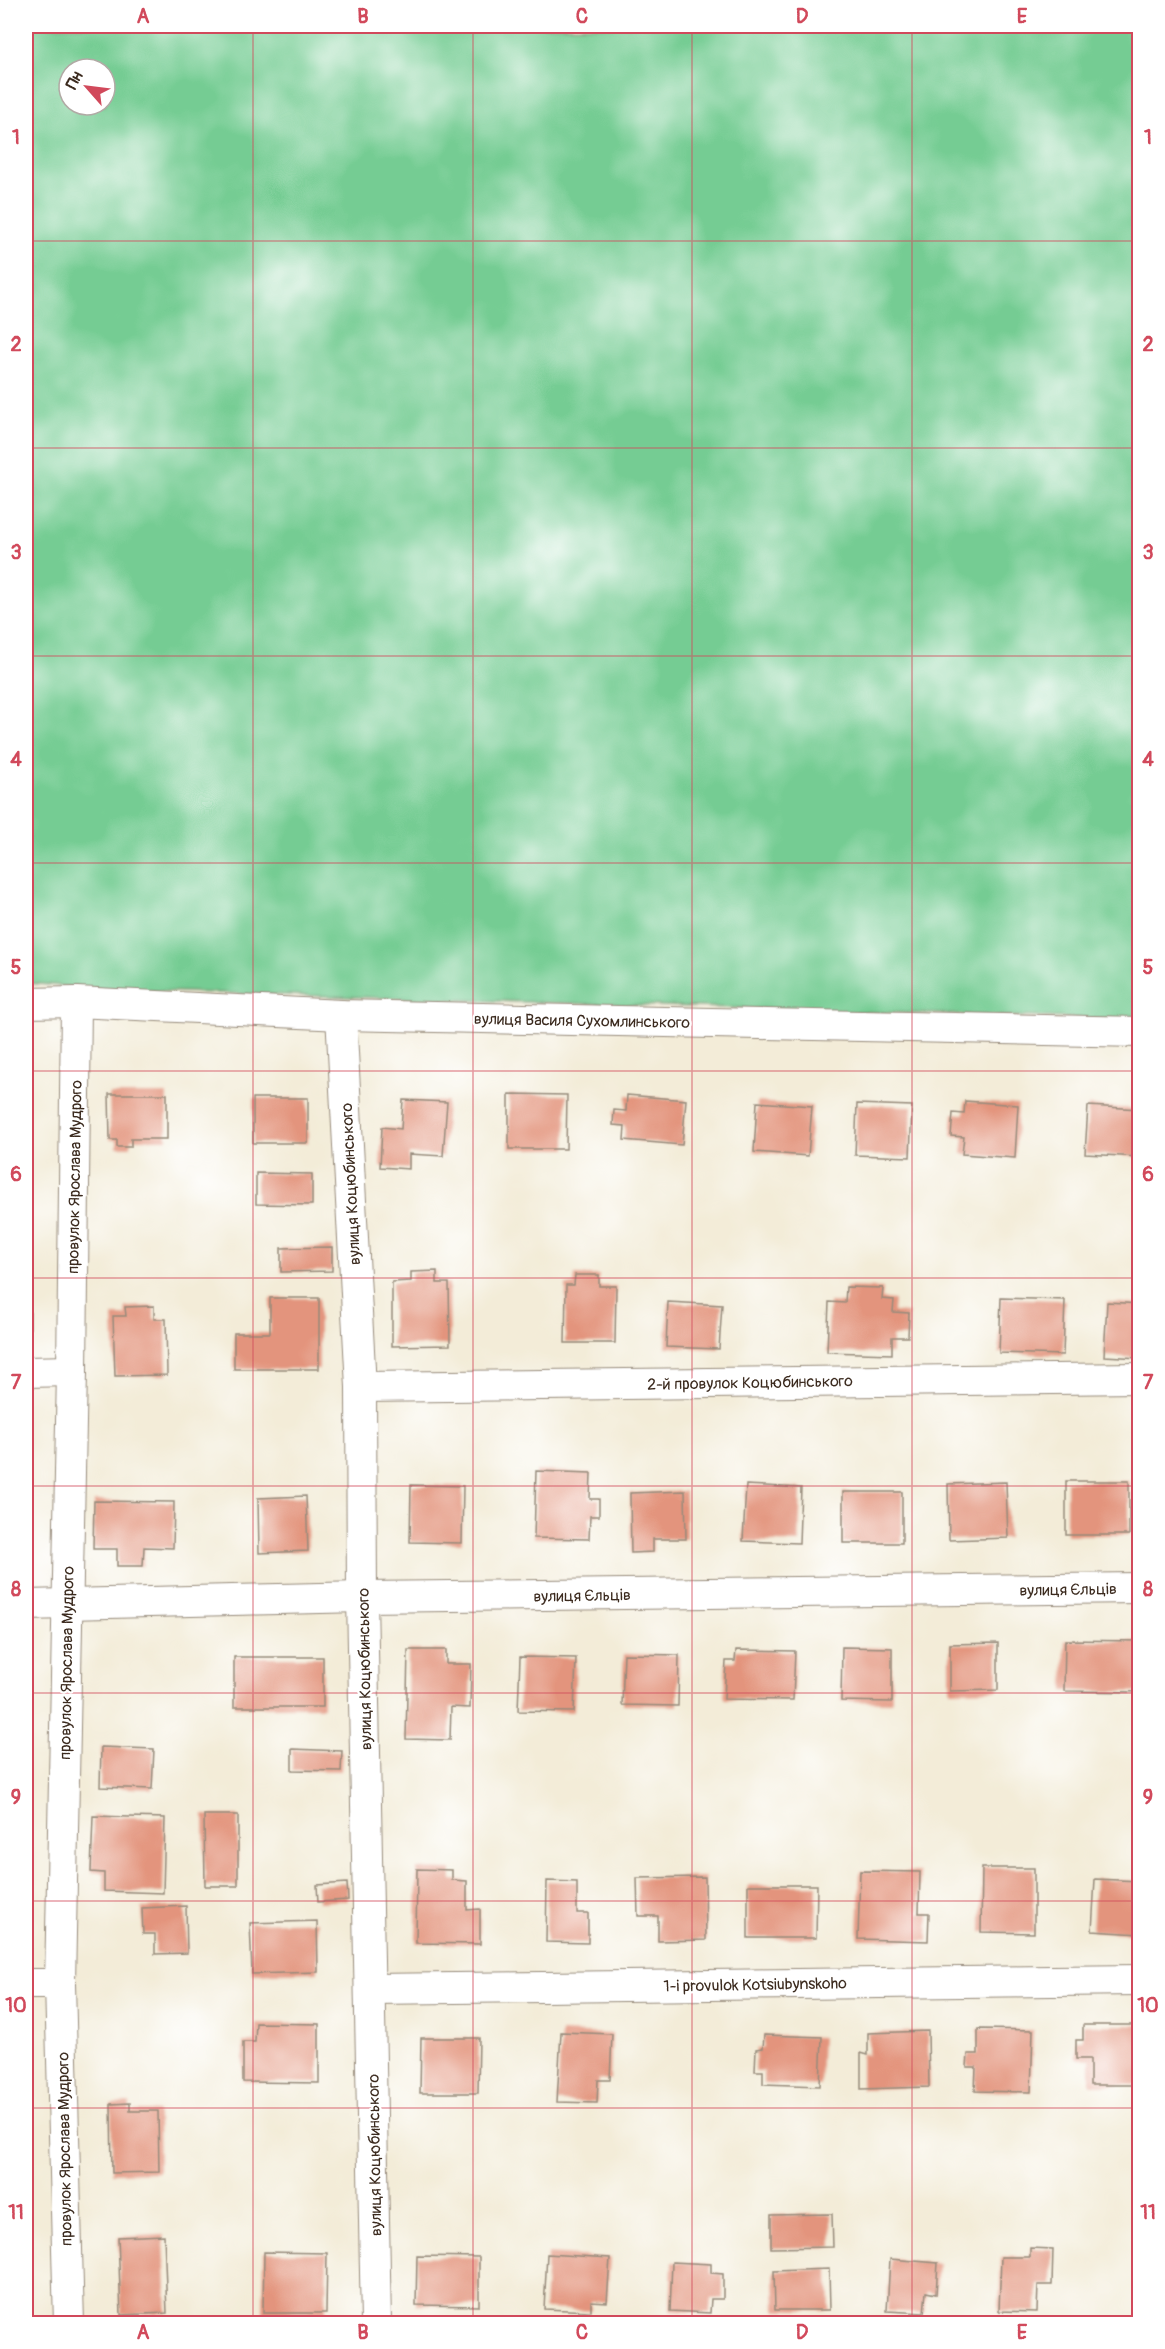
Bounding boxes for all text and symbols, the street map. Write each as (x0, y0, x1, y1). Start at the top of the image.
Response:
text: A (137, 4, 150, 29)
text: B (357, 4, 369, 29)
text: C (576, 4, 588, 29)
text: D (796, 4, 809, 29)
text: E (1017, 4, 1028, 29)
north arrow (57, 57, 117, 117)
text: Пн (62, 68, 88, 93)
text: 1 (12, 125, 20, 150)
text: 1 (1144, 125, 1152, 150)
text: 2 (10, 332, 22, 357)
text: 2 (1142, 332, 1154, 357)
text: 3 (10, 540, 22, 565)
text: 3 (1142, 540, 1154, 565)
text: 4 (10, 747, 22, 772)
text: 4 (1142, 747, 1154, 772)
text: 5 (11, 955, 22, 980)
text: 5 (1143, 955, 1154, 980)
street label: вулиця Василя Сухомлинського (474, 1009, 691, 1033)
street label: провулок Ярослава Мудрого (63, 1079, 87, 1274)
street label: вулиця Коцюбинського (337, 1102, 365, 1265)
text: 6 (10, 1162, 22, 1187)
text: 6 (1142, 1162, 1154, 1187)
text: 7 (11, 1370, 22, 1395)
text: 7 (1143, 1370, 1154, 1395)
street label: 2-й провулок Коцюбинського (647, 1371, 853, 1395)
street label: провулок Ярослава Мудрого (55, 1565, 79, 1760)
text: 8 (11, 1577, 21, 1602)
text: 8 (1143, 1577, 1153, 1602)
street label: вулиця Єльців (1019, 1579, 1117, 1601)
street label: вулиця Єльців (533, 1585, 631, 1607)
street label: вулиця Коцюбинського (354, 1587, 376, 1750)
text: 9 (11, 1785, 21, 1810)
text: 9 (1143, 1785, 1153, 1810)
street label: 1-i provulok Kotsiubynskoho (663, 1973, 847, 1997)
text: 10 (5, 1993, 27, 2018)
text: 10 (1137, 1993, 1159, 2018)
street label: провулок Ярослава Мудрого (53, 2051, 77, 2246)
street label: вулиця Коцюбинського (364, 2073, 386, 2236)
text: 11 (8, 2200, 24, 2225)
text: 11 (1140, 2200, 1156, 2225)
text: A (137, 2320, 150, 2345)
text: B (357, 2320, 369, 2345)
text: C (576, 2320, 588, 2345)
text: D (796, 2320, 809, 2345)
text: E (1017, 2320, 1028, 2345)

